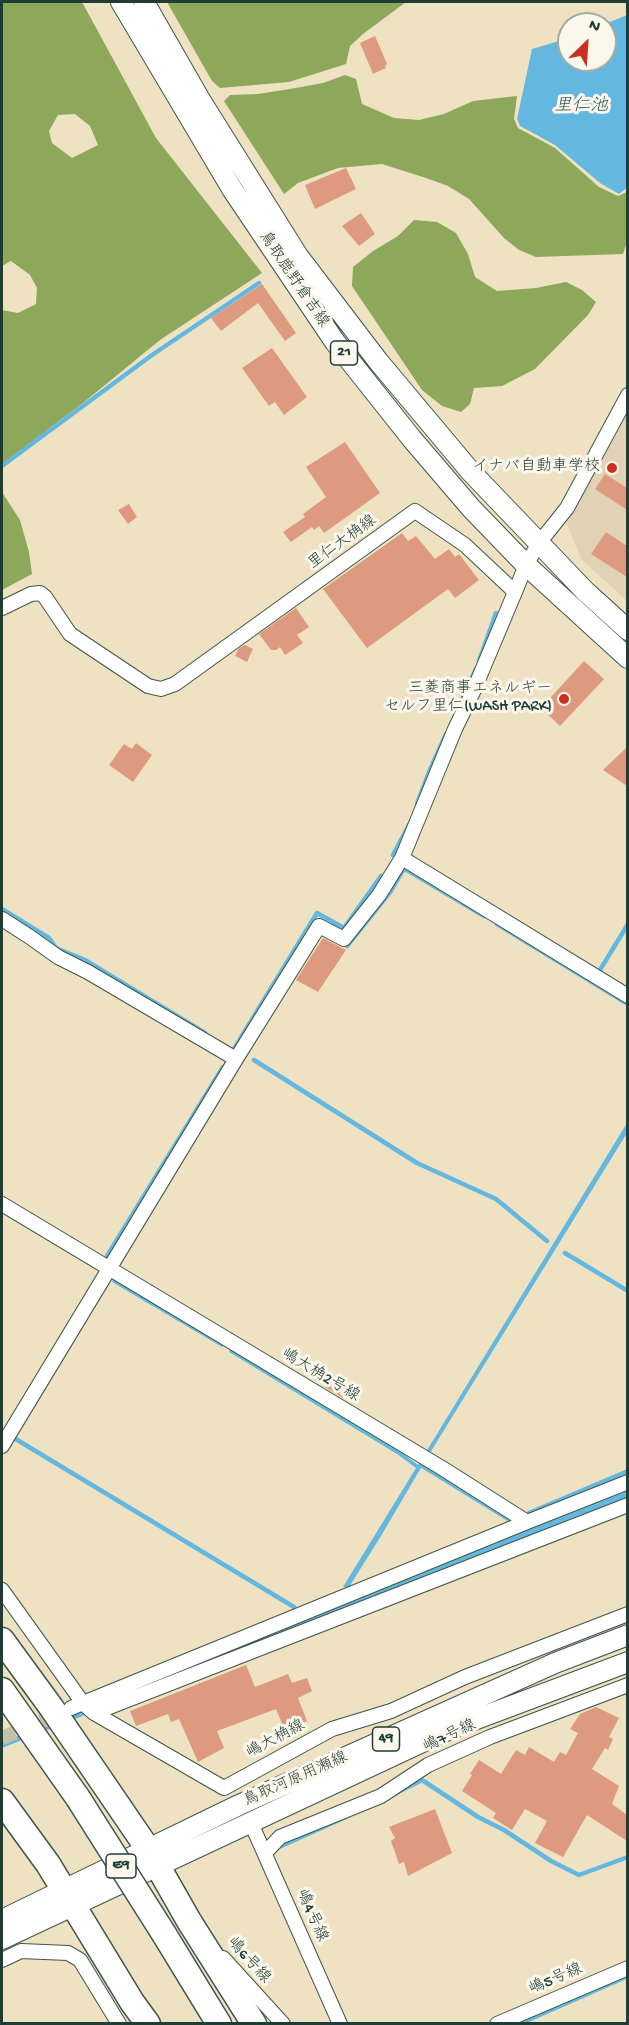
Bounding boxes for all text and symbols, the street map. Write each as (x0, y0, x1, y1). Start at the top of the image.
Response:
north arrow (557, 12, 617, 72)
text: N (585, 16, 603, 38)
water label: 里仁池 (554, 96, 608, 118)
street label: 鳥取鹿野倉吉線 (254, 228, 332, 332)
road number: 21 (330, 341, 358, 365)
place label: イナバ自動車学校 (472, 458, 600, 478)
marker: イナバ自動車学校 (605, 461, 619, 475)
street label: 里仁大桷線 (305, 512, 381, 574)
place label: 三菱商事エネルギー セルフ里仁(WASH PARK) (384, 680, 552, 718)
marker: 三菱商事エネルギー セルフ里仁(WASH PARK) (557, 692, 571, 706)
street label: 嶋大桷2号線 (277, 1345, 363, 1407)
street label: 嶋7号線 (420, 1716, 480, 1758)
street label: 嶋大桷線 (243, 1717, 309, 1763)
road number: 49 (372, 1727, 400, 1751)
street label: 鳥取河原用瀬線 (241, 1748, 351, 1812)
road number: E9 (106, 1854, 136, 1878)
street label: 嶋4号線 (291, 1887, 331, 1945)
street label: 嶋6号線 (222, 1934, 274, 1988)
street label: 嶋5号線 (526, 1960, 586, 2000)

